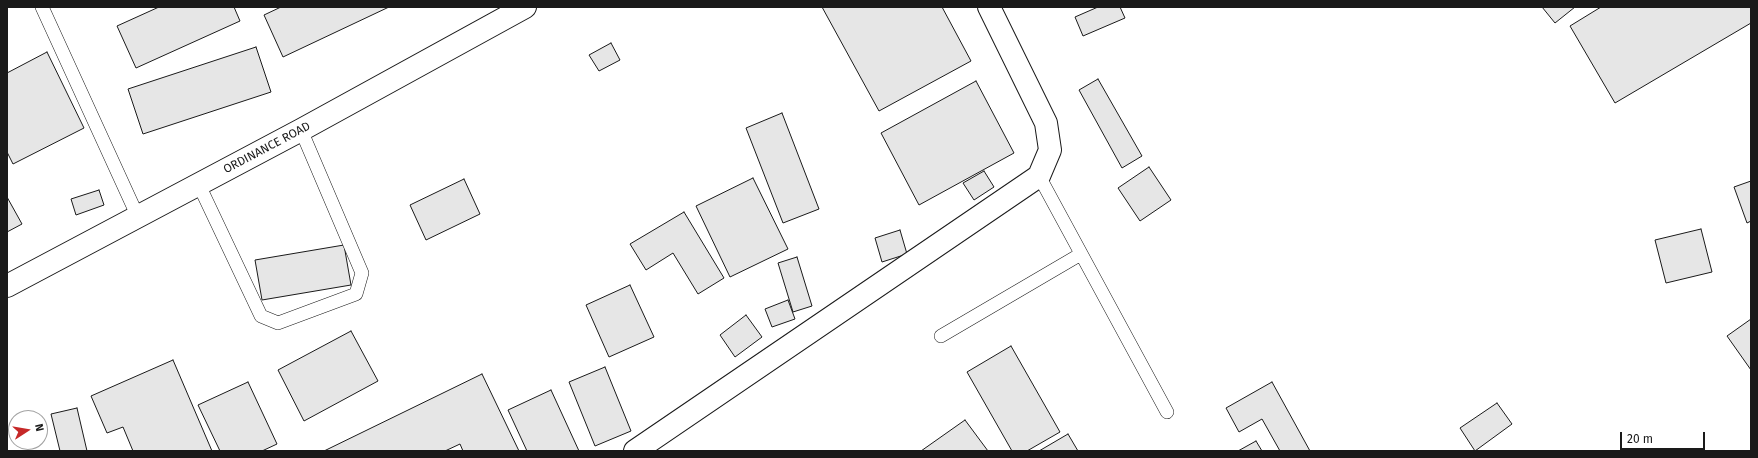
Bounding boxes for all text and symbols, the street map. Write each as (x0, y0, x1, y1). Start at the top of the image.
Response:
street label: ORDINANCE ROAD (221, 119, 313, 177)
north arrow (8, 410, 48, 450)
text: N (32, 423, 46, 433)
scale bar (1622, 424, 1707, 450)
text: 20 m (1627, 432, 1653, 446)

